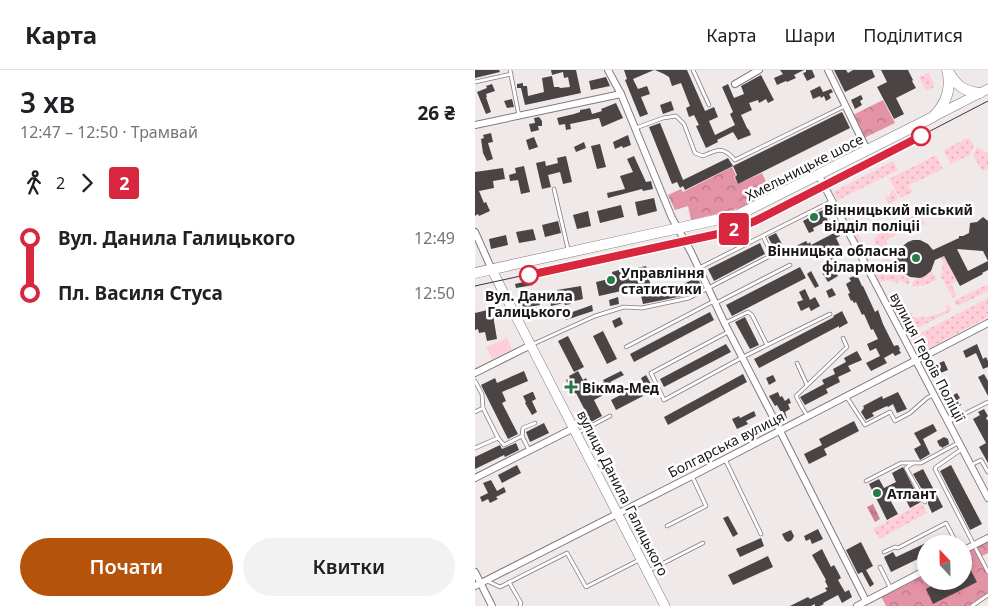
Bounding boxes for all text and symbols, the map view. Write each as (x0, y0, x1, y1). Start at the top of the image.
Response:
text: Карта (25, 18, 97, 51)
text: Карта (706, 23, 757, 47)
text: Шари (785, 23, 835, 47)
text: Поділитися (863, 23, 963, 47)
text: 3 хв (20, 83, 75, 121)
text: 26 ₴ (417, 100, 455, 126)
text: 12:47 – 12:50 · Трамвай (20, 121, 198, 143)
unlabelled marker (911, 126, 931, 146)
street label: Хмельницьке шосе (742, 129, 866, 205)
icon: walk (20, 169, 48, 197)
icon: forward (73, 169, 101, 197)
text: 2 (119, 171, 129, 195)
text: 2 (56, 172, 65, 194)
place label: Вінницький міський відділ поліціі (824, 200, 973, 235)
marker: Вінницький міський відділ поліціі (808, 211, 820, 223)
line badge: 2 (718, 213, 750, 245)
text: 2 (729, 217, 739, 241)
text: Вул. Данила Галицького (58, 225, 295, 251)
text: 12:49 (414, 227, 455, 249)
place label: Вінницька обласна філармонія (768, 241, 906, 276)
marker: Вінницька обласна філармонія (910, 252, 922, 264)
place label: Управління статистики (621, 263, 704, 298)
marker: Вул. Данила Галицького (519, 265, 539, 285)
marker: Управління статистики (605, 274, 617, 286)
text: Пл. Василя Стуса (58, 280, 223, 306)
text: 12:50 (414, 282, 455, 304)
place label: Вул. Данила Галицького (485, 286, 573, 321)
street label: вулиця Героїв Поліції (886, 289, 970, 425)
place label: Вікма-Мед (582, 378, 659, 397)
marker: Вікма-Мед (564, 380, 578, 394)
street label: Болгарська вулиця (664, 406, 788, 482)
street label: вулиця Данила Галицького (573, 407, 673, 579)
place label: Атлант (887, 484, 936, 503)
marker: Атлант (871, 487, 883, 499)
north arrow (917, 535, 973, 590)
map controls (917, 535, 972, 590)
button: Почати (20, 538, 233, 596)
button: Квитки (243, 538, 455, 596)

